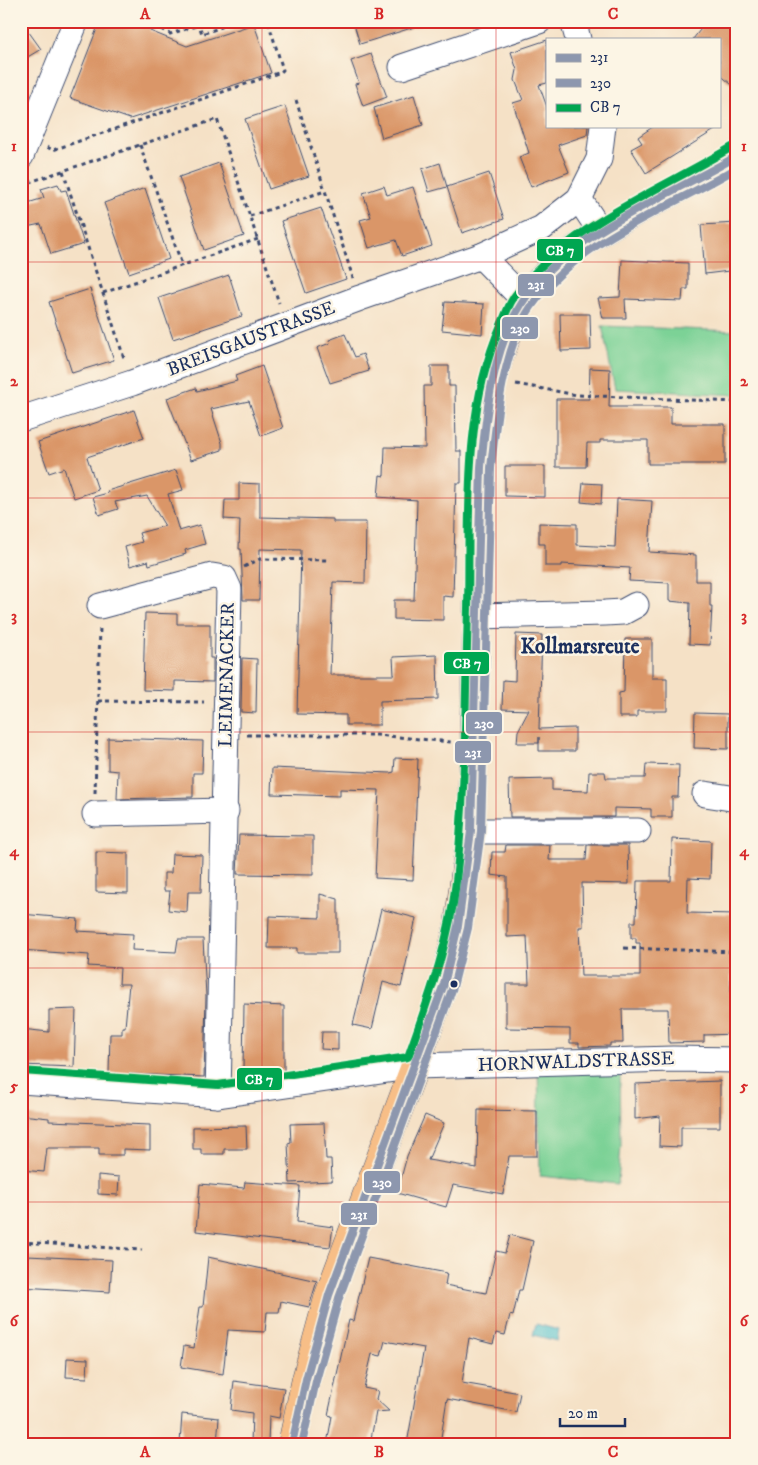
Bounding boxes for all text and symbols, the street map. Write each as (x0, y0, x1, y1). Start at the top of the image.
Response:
text: A (139, 4, 151, 24)
text: B (374, 4, 384, 24)
text: C (608, 4, 618, 24)
legend (546, 38, 720, 128)
text: 231 (590, 48, 608, 67)
text: 230 (590, 74, 611, 93)
text: CB 7 (590, 98, 621, 117)
text: 1 (11, 136, 17, 156)
text: 1 (741, 136, 747, 156)
line badge: CB 7 (536, 238, 584, 262)
text: CB 7 (546, 242, 574, 260)
line badge: 231 (517, 273, 555, 297)
text: 231 (527, 276, 545, 294)
street label: BREISGAUSTRASSE (164, 296, 338, 382)
line badge: 230 (501, 316, 539, 340)
text: 230 (510, 320, 530, 338)
text: 2 (10, 371, 19, 391)
text: 2 (740, 371, 749, 391)
street label: LEIMENACKER (214, 602, 240, 748)
text: 3 (11, 606, 17, 626)
text: 3 (741, 606, 747, 626)
district label: Kollmarsreute (521, 634, 640, 660)
line badge: CB 7 (443, 651, 490, 675)
text: CB 7 (453, 655, 481, 673)
line badge: 230 (465, 711, 503, 735)
text: 230 (474, 715, 494, 733)
line badge: 231 (454, 740, 492, 764)
text: 231 (464, 744, 482, 762)
text: 4 (8, 841, 19, 861)
text: 4 (738, 841, 749, 861)
unlabelled marker (449, 979, 459, 989)
street label: HORNWALDSTRASSE (477, 1047, 675, 1077)
line badge: CB 7 (236, 1067, 283, 1091)
text: CB 7 (245, 1071, 273, 1089)
text: 5 (9, 1076, 18, 1096)
text: 5 (739, 1076, 748, 1096)
line badge: 230 (363, 1170, 401, 1194)
text: 230 (372, 1174, 392, 1192)
line badge: 231 (340, 1202, 378, 1226)
text: 231 (350, 1206, 368, 1224)
text: 6 (10, 1311, 20, 1331)
text: 6 (740, 1311, 750, 1331)
scale bar (560, 1395, 626, 1427)
text: 20 m (568, 1404, 598, 1423)
text: A (139, 1442, 151, 1462)
text: B (374, 1442, 384, 1462)
text: C (608, 1442, 618, 1462)

